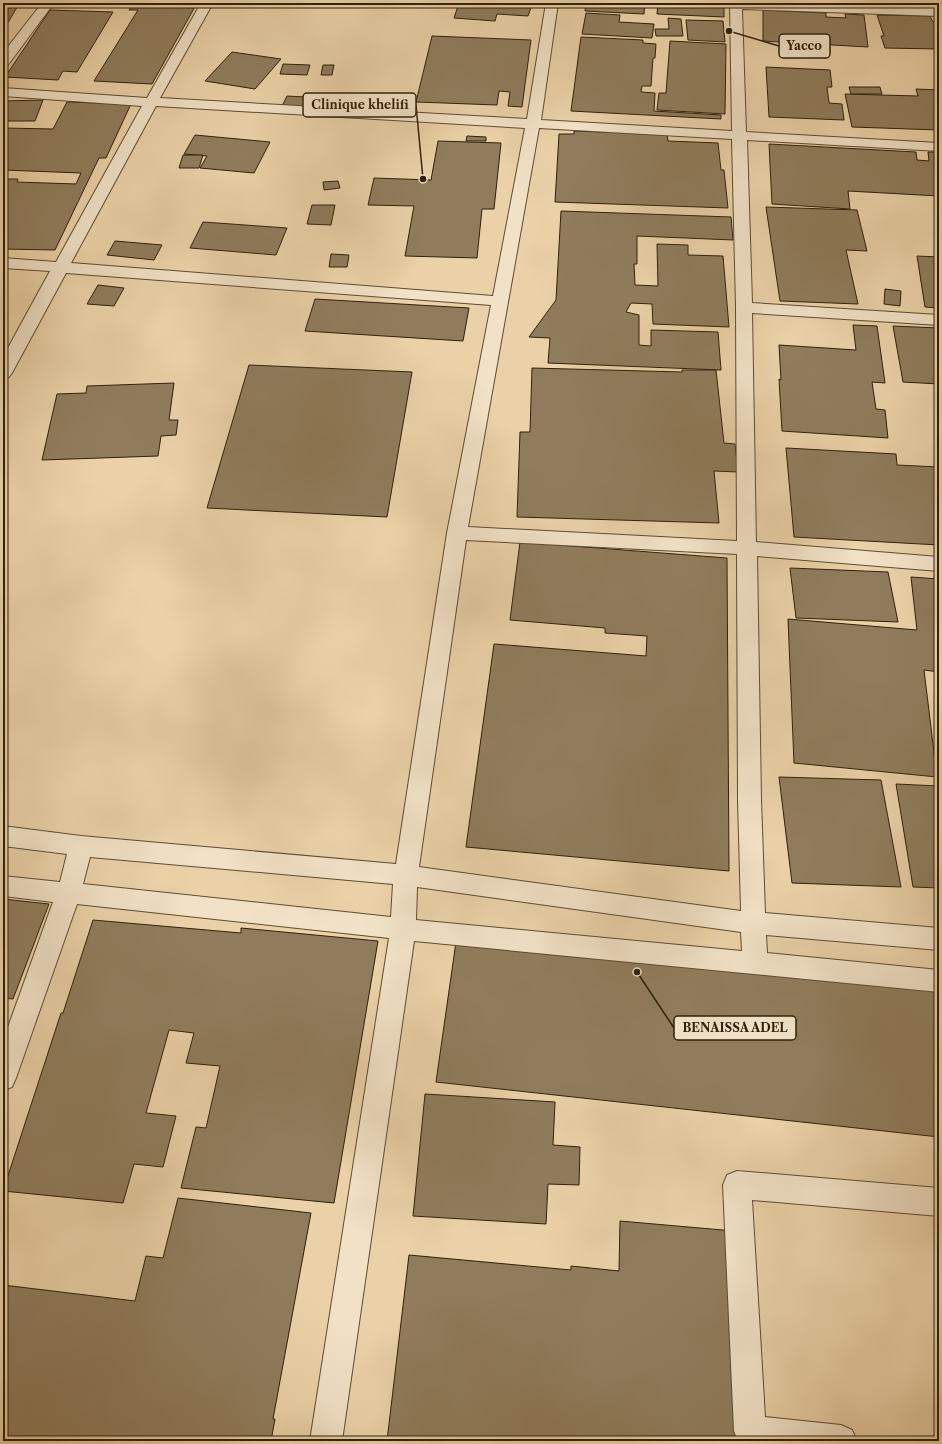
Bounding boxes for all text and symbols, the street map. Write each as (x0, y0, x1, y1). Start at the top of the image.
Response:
callout: Yacco (779, 34, 830, 58)
text: Yacco (785, 38, 822, 53)
callout: Clinique khelifi (303, 93, 416, 117)
text: Clinique khelifi (311, 97, 409, 112)
callout: BENAISSA ADEL (674, 1016, 796, 1040)
text: BENAISSA ADEL (682, 1020, 788, 1035)

